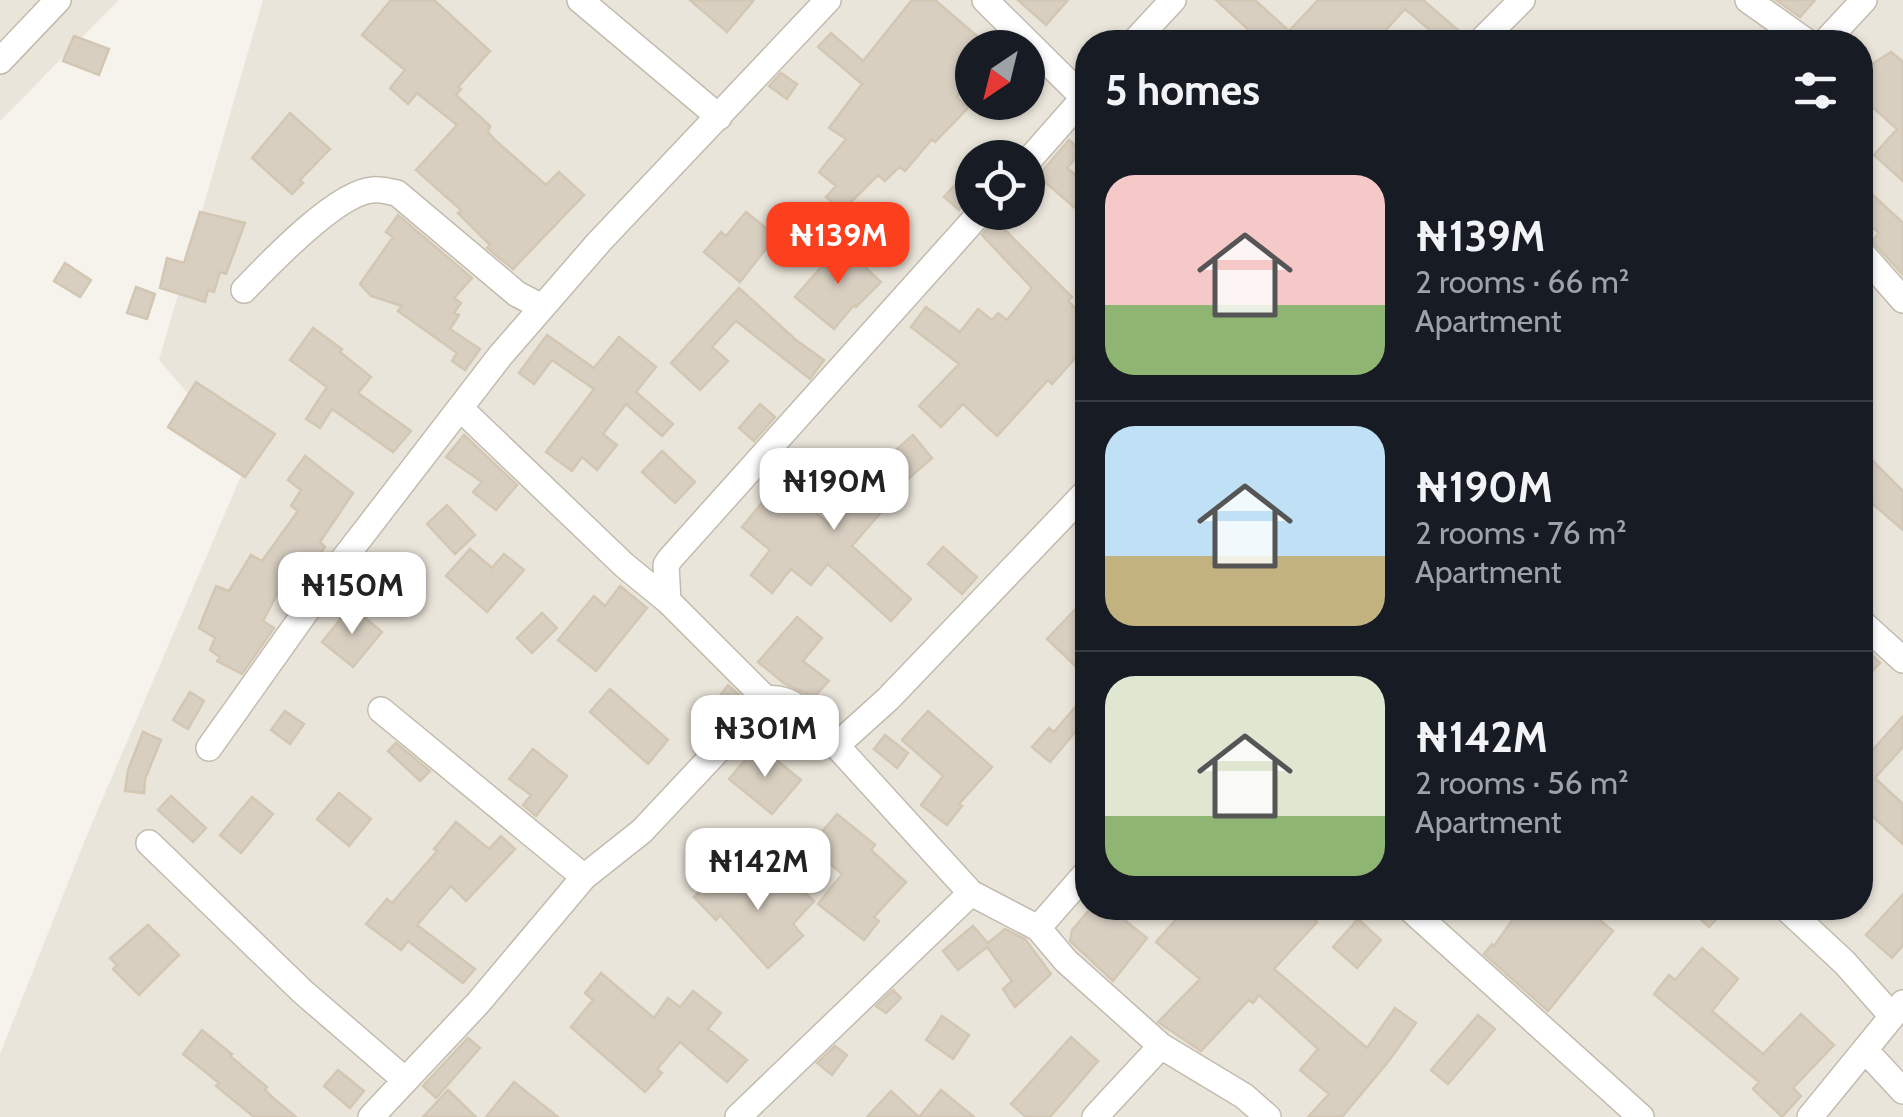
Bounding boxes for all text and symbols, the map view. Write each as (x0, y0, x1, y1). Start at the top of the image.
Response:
north arrow (955, 30, 1045, 120)
map controls (955, 30, 1045, 230)
icon: filters (1788, 63, 1843, 118)
text: 5 homes (1105, 64, 1260, 116)
button: locate (955, 140, 1045, 230)
pin: ₦139M (768, 202, 908, 287)
text: ₦139M (1415, 210, 1545, 262)
text: ₦139M (788, 215, 888, 254)
icon: home (1185, 215, 1305, 335)
text: 2 rooms · 66 m² (1415, 262, 1629, 301)
text: Apartment (1415, 301, 1562, 340)
pin: ₦190M (764, 448, 904, 533)
text: ₦190M (782, 461, 886, 500)
text: ₦190M (1415, 461, 1553, 513)
icon: home (1185, 466, 1305, 586)
text: 2 rooms · 76 m² (1415, 513, 1627, 552)
pin: ₦150M (282, 552, 422, 637)
text: Apartment (1415, 552, 1562, 591)
text: ₦150M (300, 565, 404, 604)
pin: ₦301M (695, 695, 835, 780)
text: ₦301M (713, 708, 817, 747)
text: ₦142M (1415, 711, 1548, 763)
icon: home (1185, 716, 1305, 836)
text: 2 rooms · 56 m² (1415, 763, 1629, 802)
text: Apartment (1415, 802, 1562, 841)
pin: ₦142M (688, 828, 828, 913)
text: ₦142M (707, 841, 809, 880)

